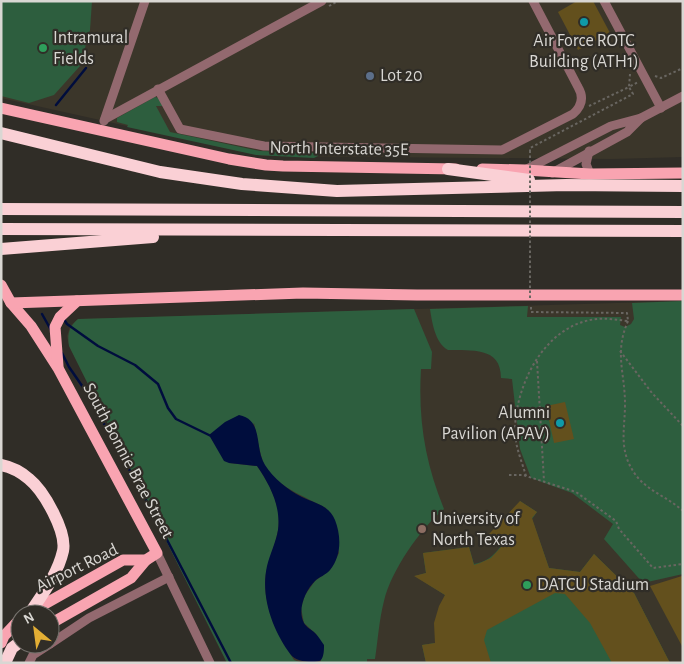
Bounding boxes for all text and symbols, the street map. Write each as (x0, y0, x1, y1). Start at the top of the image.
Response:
marker: Air Force ROTC Building (ATH1) (578, 16, 590, 28)
place label: Intramural Fields (53, 29, 128, 68)
place label: Air Force ROTC Building (ATH1) (529, 32, 639, 71)
marker: Intramural Fields (37, 42, 49, 54)
place label: Lot 20 (380, 67, 422, 85)
marker: Lot 20 (364, 70, 376, 82)
street label: North Interstate 35E (269, 139, 409, 159)
street label: South Bonnie Brae Street (79, 380, 177, 542)
place label: Alumni Pavilion (APAV) (442, 404, 550, 443)
marker: Alumni Pavilion (APAV) (554, 417, 566, 429)
place label: University of North Texas (432, 510, 521, 549)
marker: University of North Texas (416, 523, 428, 535)
street label: Airport Road (33, 540, 121, 596)
place label: DATCU Stadium (537, 576, 649, 594)
marker: DATCU Stadium (521, 579, 533, 591)
north arrow (10, 604, 60, 654)
text: N (22, 610, 37, 627)

